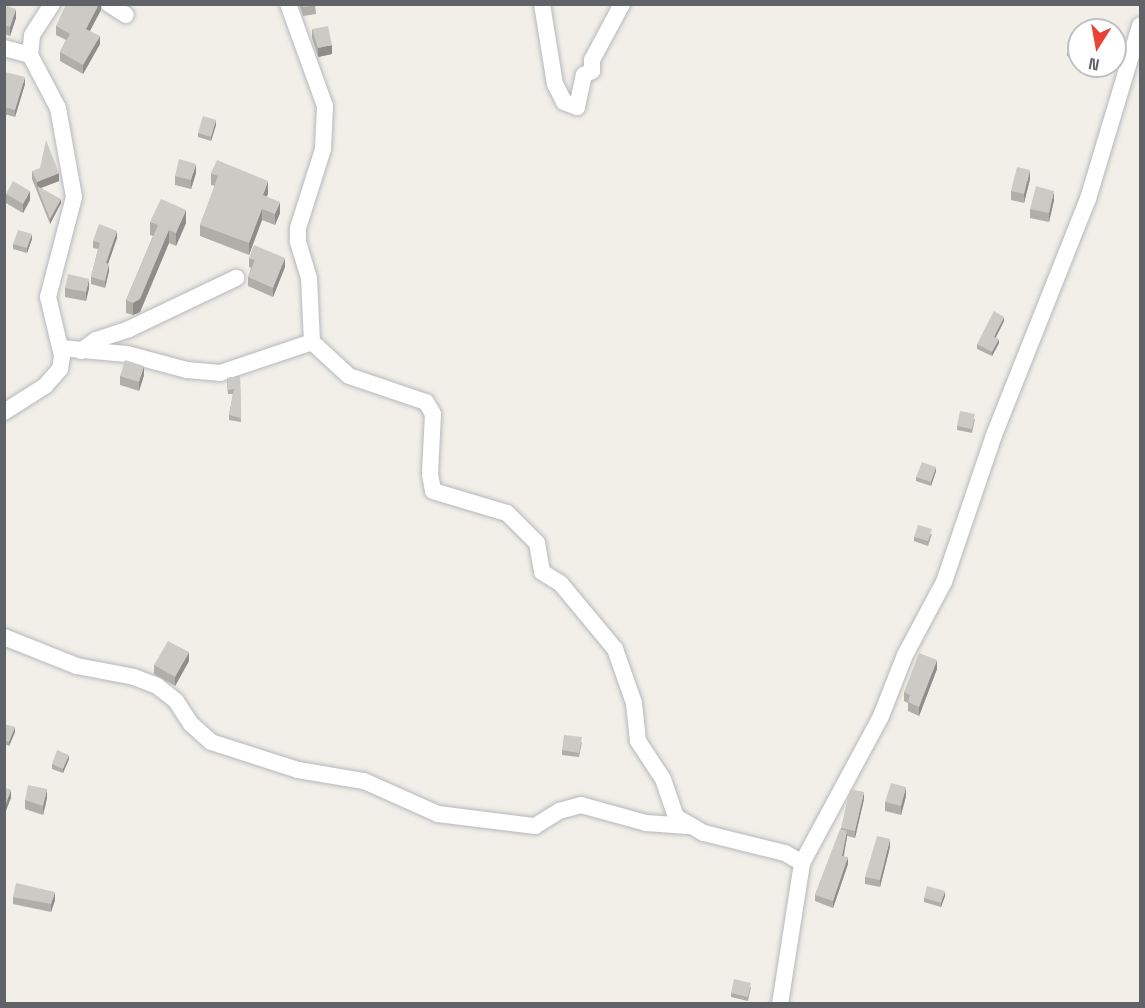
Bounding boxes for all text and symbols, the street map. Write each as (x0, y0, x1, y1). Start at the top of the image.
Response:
north arrow (1067, 18, 1127, 78)
text: N (1087, 53, 1101, 76)

